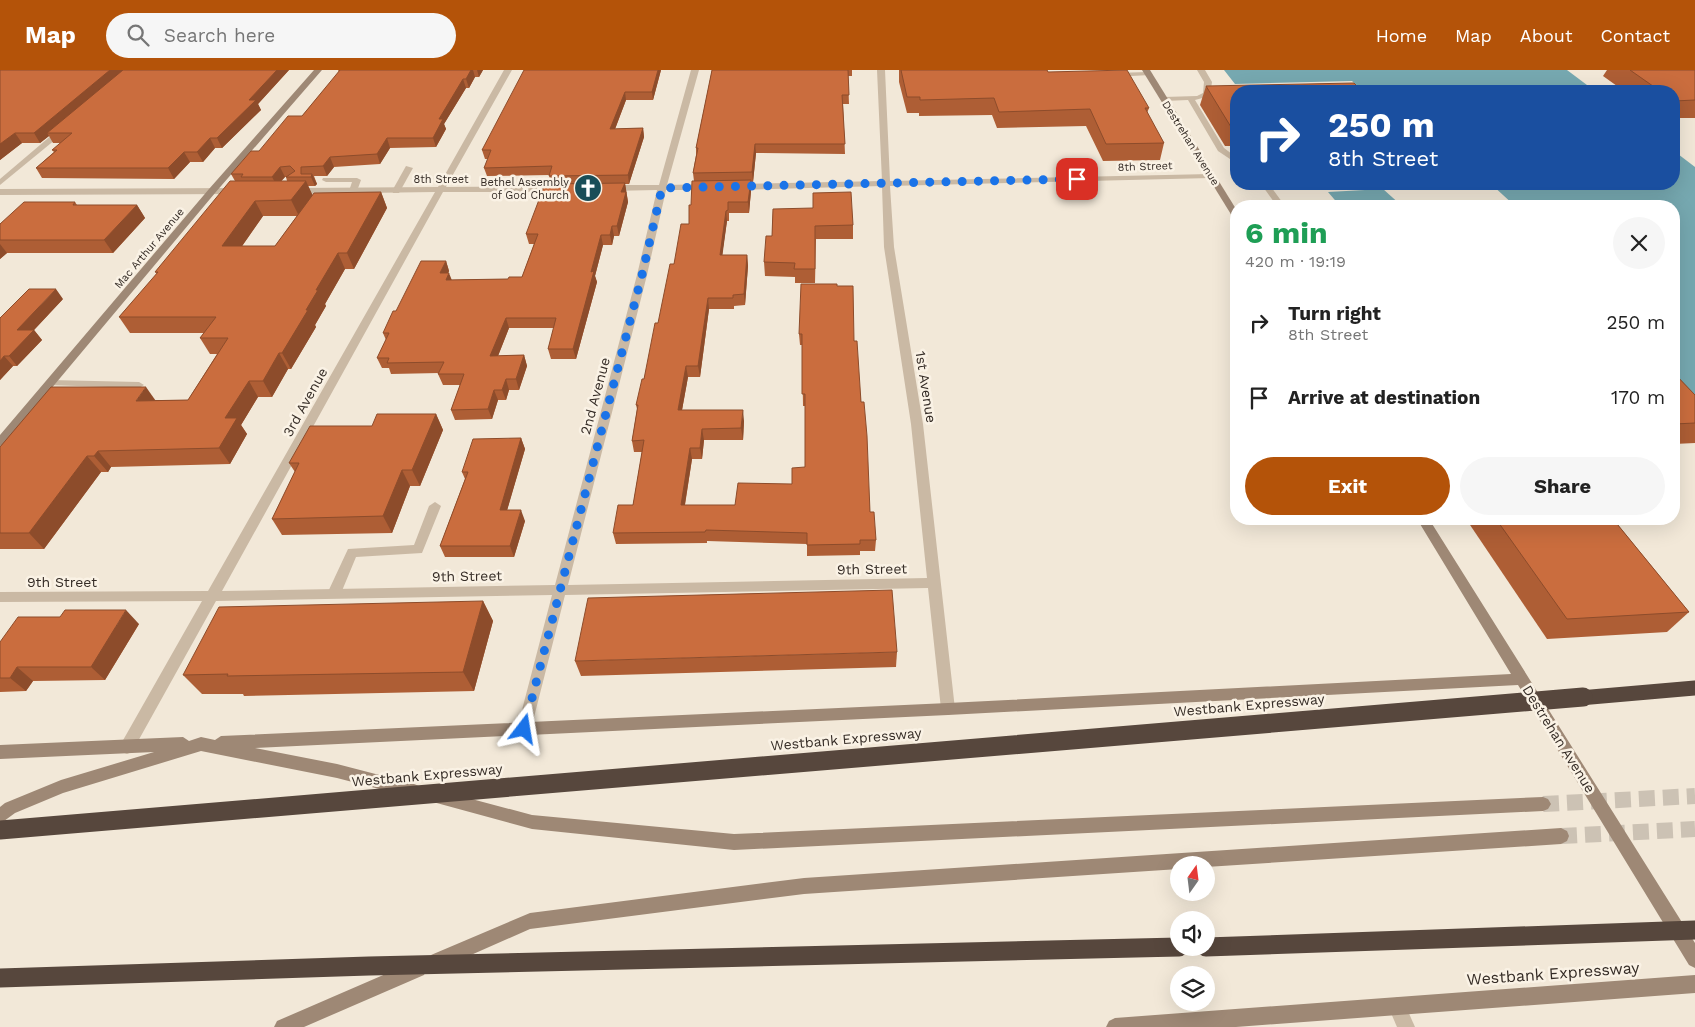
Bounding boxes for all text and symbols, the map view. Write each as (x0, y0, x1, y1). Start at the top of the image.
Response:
search box (106, 13, 456, 58)
text: Map (25, 21, 76, 49)
icon: search (124, 21, 152, 49)
text: Search here (164, 24, 275, 47)
text: Home (1376, 25, 1427, 46)
text: Map (1455, 25, 1492, 46)
text: About (1520, 25, 1572, 46)
text: Contact (1600, 25, 1670, 46)
street label: Destrehan Avenue (1159, 99, 1222, 188)
text: 250 m (1328, 104, 1435, 146)
icon: right (1245, 105, 1310, 170)
text: 8th Street (1328, 146, 1438, 171)
pin (1056, 158, 1098, 200)
street label: 8th Street (1117, 159, 1173, 174)
icon: arrive (1063, 165, 1091, 193)
street label: 8th Street (413, 173, 469, 186)
church icon: Bethel Assembly of God Church (573, 173, 603, 203)
place label: Bethel Assembly of God Church (480, 176, 569, 202)
street label: Mac Arthur Avenue (112, 205, 187, 291)
text: 6 min (1245, 215, 1328, 250)
button: close (1613, 217, 1665, 269)
text: 420 m · 19:19 (1245, 252, 1346, 271)
text: Turn right (1288, 302, 1381, 325)
icon: right (1245, 309, 1273, 337)
text: 250 m (1606, 311, 1665, 334)
text: 8th Street (1288, 325, 1368, 344)
street label: 1st Avenue (912, 350, 940, 424)
street label: 2nd Avenue (577, 356, 613, 436)
street label: 3rd Avenue (280, 365, 330, 439)
icon: arrive (1245, 384, 1273, 412)
text: Arrive at destination (1288, 386, 1480, 409)
text: 170 m (1611, 386, 1665, 409)
button: Exit (1245, 457, 1450, 515)
button: Share (1460, 457, 1665, 515)
street label: 9th Street (837, 560, 907, 578)
street label: 9th Street (432, 567, 502, 585)
street label: 9th Street (27, 574, 97, 590)
street label: Destrehan Avenue (1519, 682, 1599, 796)
street label: Westbank Expressway (1173, 690, 1326, 720)
position arrow (497, 702, 549, 754)
street label: Westbank Expressway (770, 724, 923, 754)
street label: Westbank Expressway (351, 760, 504, 790)
north arrow (1170, 856, 1215, 901)
map controls (1170, 856, 1215, 1011)
button: sound (1170, 911, 1215, 956)
street label: Westbank Expressway (1466, 958, 1641, 989)
button: layers (1170, 966, 1215, 1011)

